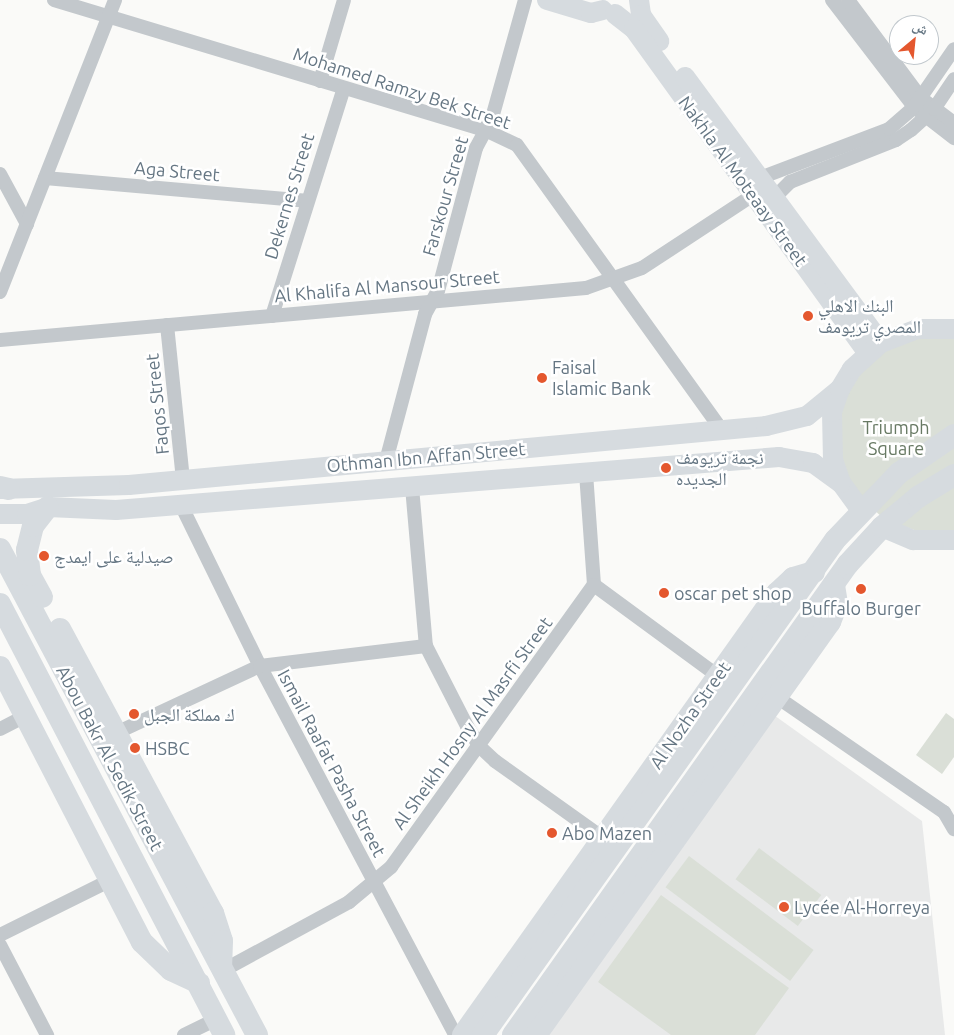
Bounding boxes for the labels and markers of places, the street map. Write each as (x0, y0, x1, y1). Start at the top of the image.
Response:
place label: البنك الاهلي المصري تريومف (818, 295, 921, 338)
marker: البنك الاهلي المصري تريومف (802, 310, 814, 322)
place label: Faisal Islamic Bank (552, 357, 651, 399)
marker: Faisal Islamic Bank (536, 372, 548, 384)
place label: نجمة تريومف الجديده (676, 447, 764, 489)
marker: نجمة تريومف الجديده (660, 462, 672, 474)
place label: صيدلية على ايمدج (54, 545, 174, 567)
marker: صيدلية على ايمدج (38, 550, 50, 562)
place label: oscar pet shop (674, 582, 792, 604)
marker: Buffalo Burger (855, 583, 867, 595)
marker: oscar pet shop (658, 587, 670, 599)
place label: Buffalo Burger (801, 597, 921, 619)
place label: ك مملكة الجبل (144, 703, 235, 725)
marker: ك مملكة الجبل (128, 708, 140, 720)
place label: HSBC (145, 737, 189, 759)
marker: HSBC (129, 742, 141, 754)
place label: Abo Mazen (562, 822, 652, 844)
marker: Abo Mazen (546, 827, 558, 839)
place label: Lycée Al-Horreya (794, 896, 930, 918)
marker: Lycée Al-Horreya (778, 901, 790, 913)

